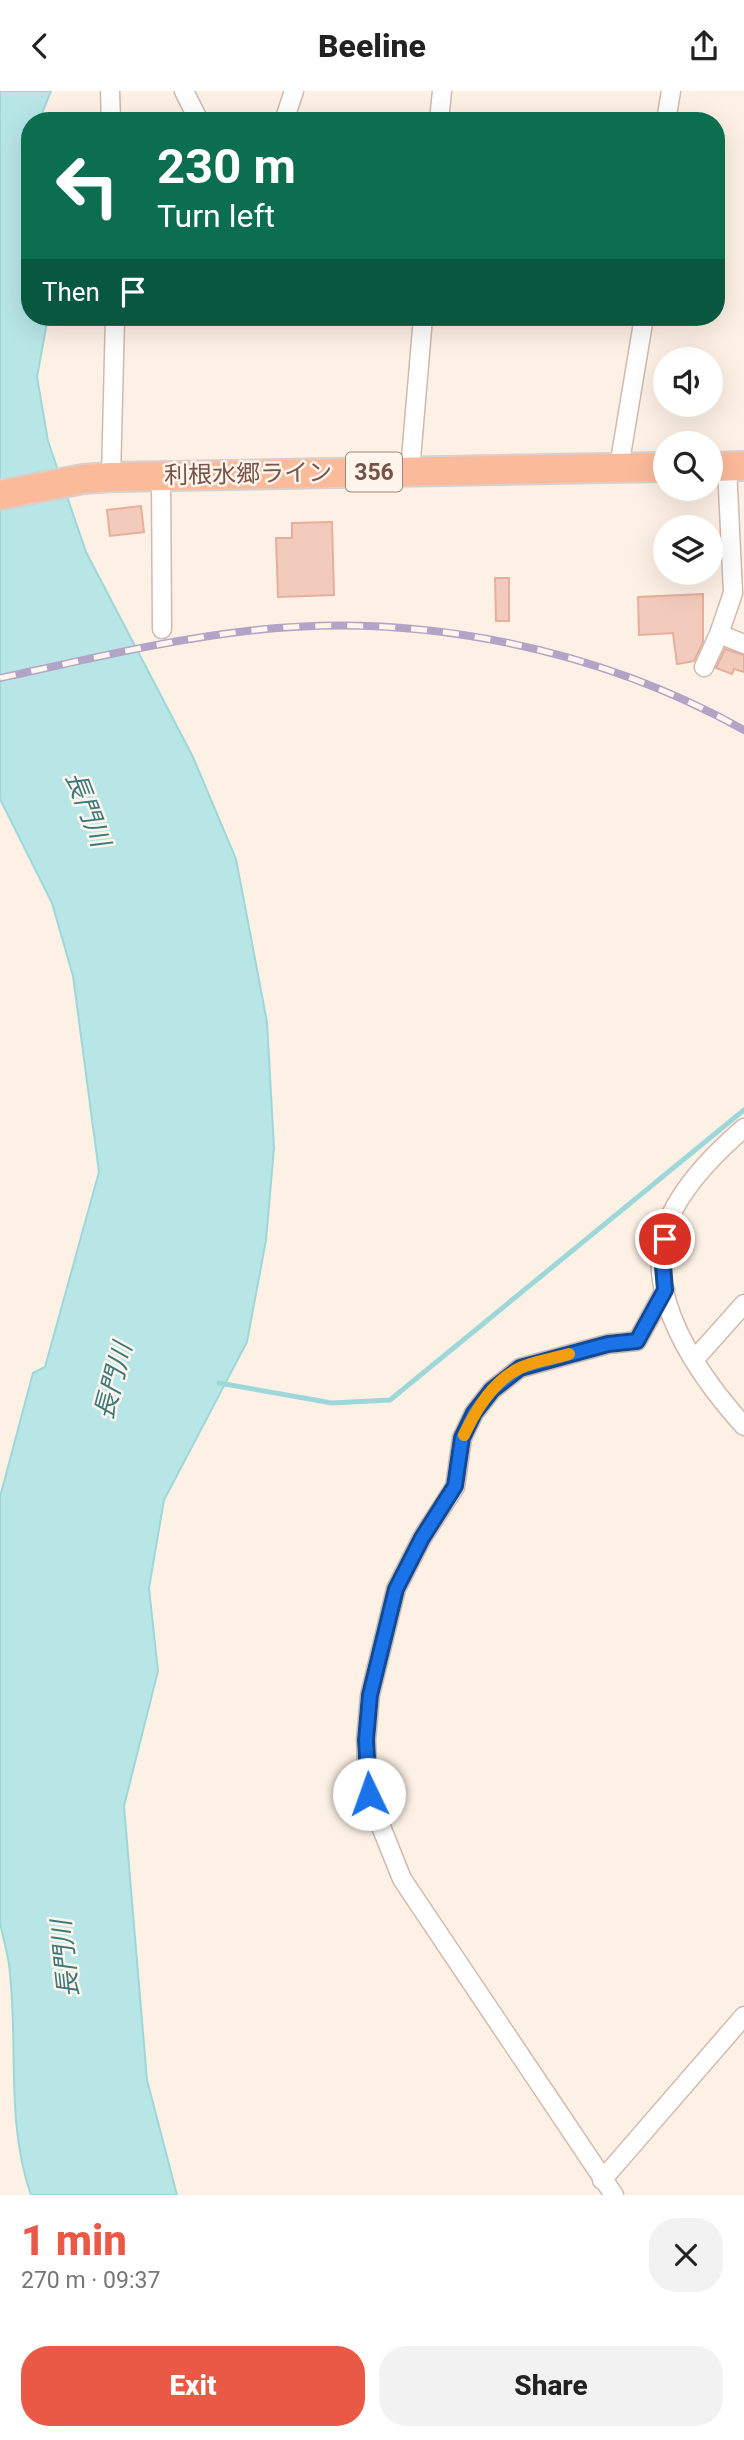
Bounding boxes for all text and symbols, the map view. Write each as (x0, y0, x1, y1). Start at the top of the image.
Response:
icon: back (21, 27, 59, 65)
text: Beeline (318, 27, 426, 65)
icon: share (685, 27, 723, 65)
text: 230 m (157, 138, 296, 195)
icon: left (42, 140, 133, 231)
text: Turn left (157, 197, 275, 235)
icon: arrive (114, 273, 152, 311)
text: Then (42, 277, 100, 307)
map controls (653, 347, 723, 585)
button: sound (653, 347, 723, 417)
button: search (653, 431, 723, 501)
road number: 356 (346, 453, 402, 491)
street label: 利根水郷ライン (164, 459, 332, 489)
button: layers (653, 515, 723, 585)
water label: 長門川 (60, 767, 117, 854)
pin (635, 1209, 695, 1269)
icon: arrive (646, 1220, 684, 1258)
water label: 長門川 (88, 1337, 138, 1423)
position arrow (332, 1757, 406, 1831)
water label: 長門川 (46, 1916, 84, 1999)
text: 1 min (21, 2216, 127, 2265)
button: close (649, 2218, 723, 2292)
text: 270 m · 09:37 (21, 2267, 160, 2294)
button: Exit (21, 2346, 365, 2426)
button: Share (379, 2346, 723, 2426)

